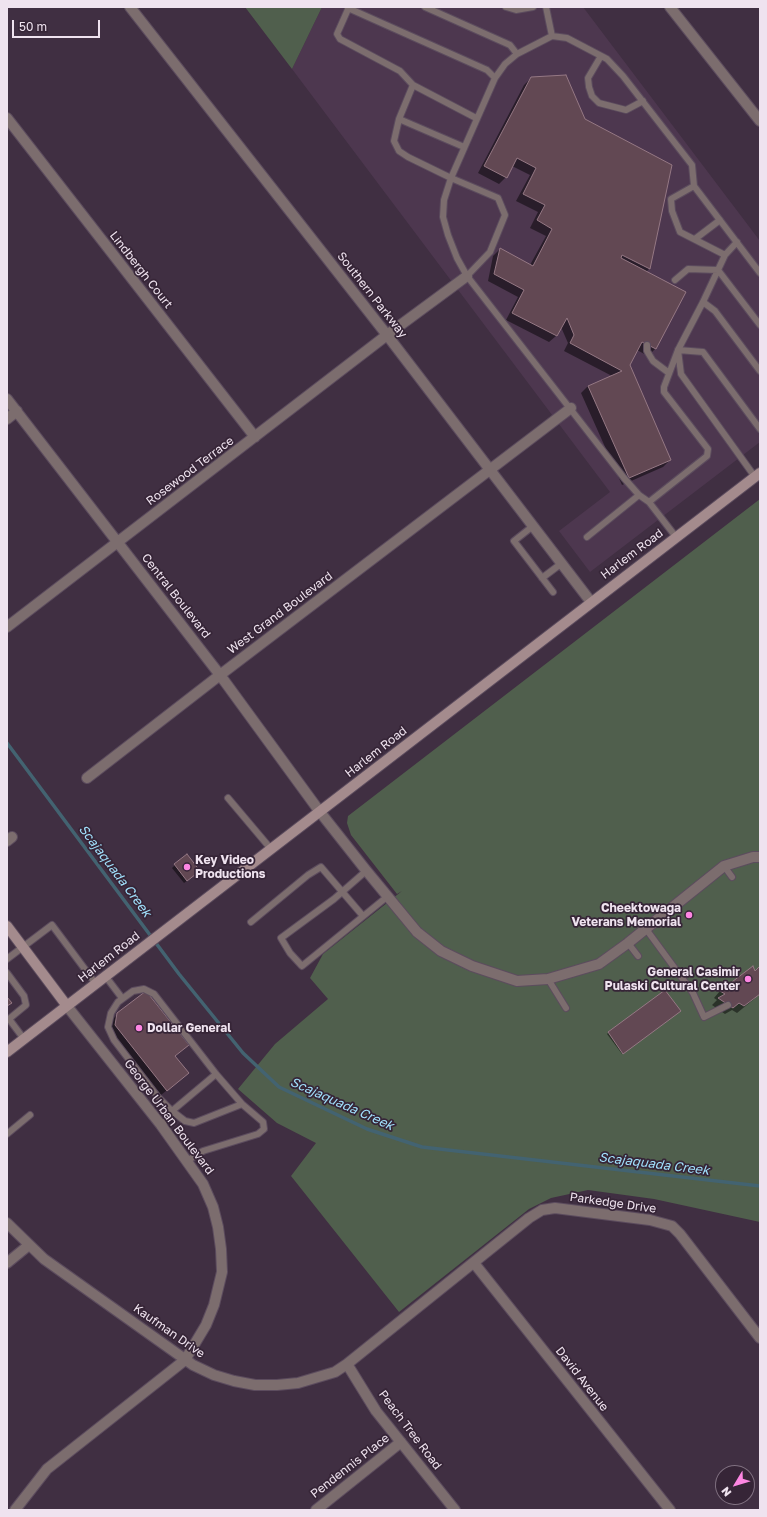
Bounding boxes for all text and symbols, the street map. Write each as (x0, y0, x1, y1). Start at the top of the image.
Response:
scale bar (14, 12, 102, 38)
text: 50 m (19, 19, 47, 34)
street label: Lindbergh Court (106, 229, 176, 311)
street label: Southern Parkway (334, 249, 410, 341)
street label: Rosewood Terrace (143, 433, 237, 509)
street label: Harlem Road (598, 526, 666, 582)
street label: Central Boulevard (139, 551, 213, 641)
street label: West Grand Boulevard (225, 569, 335, 657)
street label: Harlem Road (342, 723, 410, 781)
water label: Scajaquada Creek (75, 822, 155, 920)
place label: Key Video Productions (195, 853, 265, 881)
marker: Key Video Productions (182, 862, 192, 872)
place label: Cheektowaga Veterans Memorial (571, 901, 681, 929)
marker: Cheektowaga Veterans Memorial (684, 910, 694, 920)
street label: Harlem Road (75, 928, 143, 986)
place label: General Casimir Pulaski Cultural Center (605, 965, 740, 993)
marker: General Casimir Pulaski Cultural Center (743, 974, 753, 984)
place label: Dollar General (147, 1021, 231, 1035)
marker: Dollar General (134, 1023, 144, 1033)
street label: George Urban Boulevard (121, 1057, 217, 1177)
water label: Scajaquada Creek (288, 1074, 396, 1134)
water label: Scajaquada Creek (598, 1149, 710, 1179)
street label: Parkedge Drive (569, 1190, 657, 1216)
street label: Kaufman Drive (130, 1301, 208, 1361)
street label: David Avenue (552, 1344, 612, 1414)
street label: Peach Tree Road (375, 1387, 445, 1473)
street label: Pendennis Place (308, 1431, 392, 1501)
north arrow (715, 1465, 755, 1505)
text: N (718, 1485, 734, 1499)

